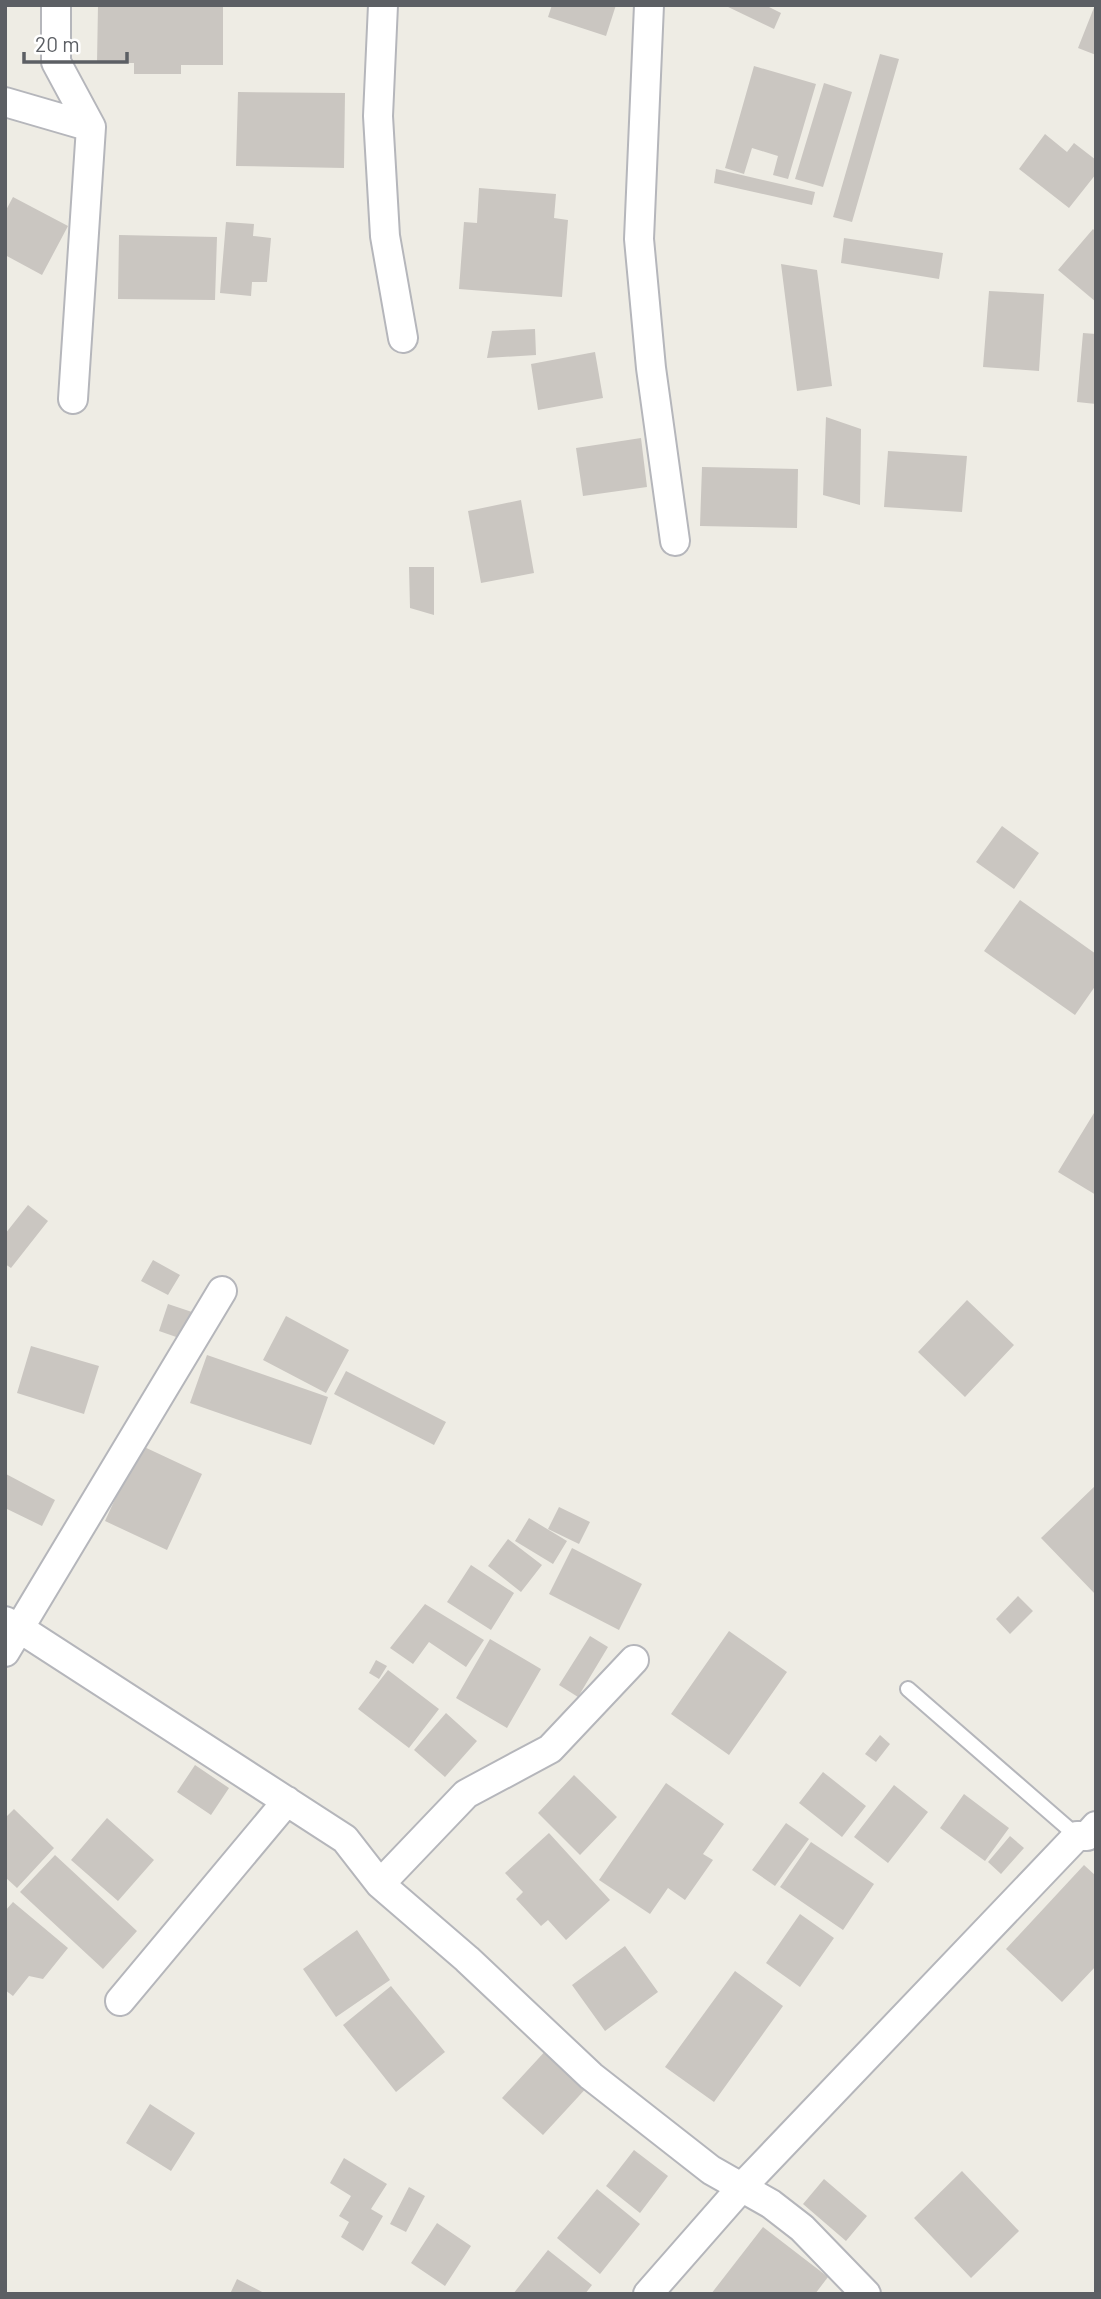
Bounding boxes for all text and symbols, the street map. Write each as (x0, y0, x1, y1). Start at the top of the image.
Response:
scale bar (24, 21, 128, 65)
text: 20 m (35, 31, 80, 56)

